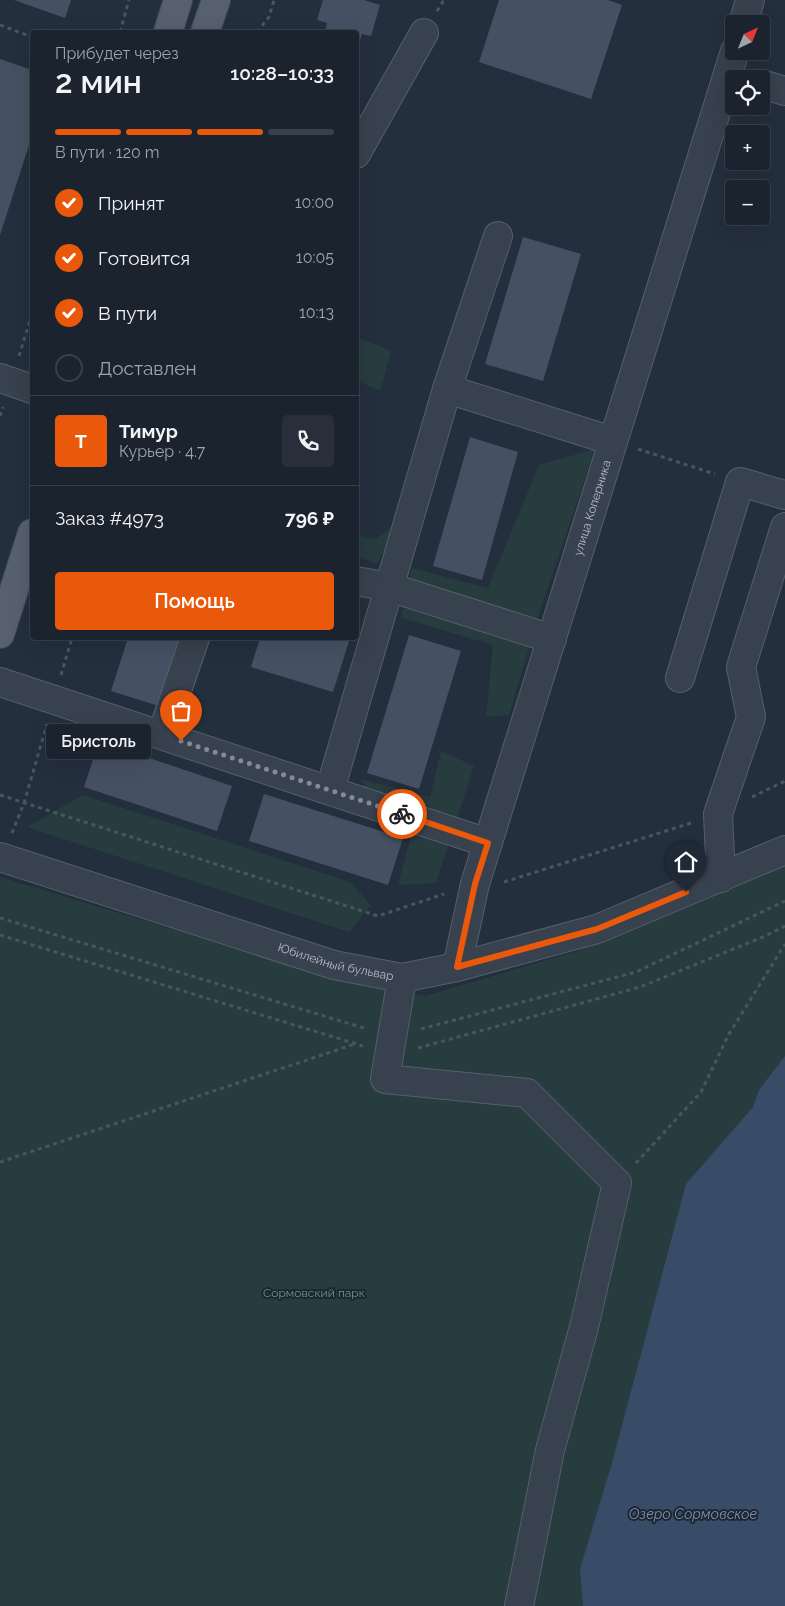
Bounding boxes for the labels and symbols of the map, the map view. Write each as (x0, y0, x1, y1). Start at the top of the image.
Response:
north arrow (725, 15, 770, 60)
street label: улица Коперника (571, 458, 614, 557)
pin (160, 690, 202, 741)
callout: Бристоль (46, 724, 151, 758)
courier (377, 789, 427, 839)
pin (665, 841, 707, 892)
street label: Юбилейный бульвар (276, 940, 395, 983)
park label: Сормовский парк (263, 1286, 365, 1300)
water label: Озеро Сормовское (629, 1506, 758, 1522)

